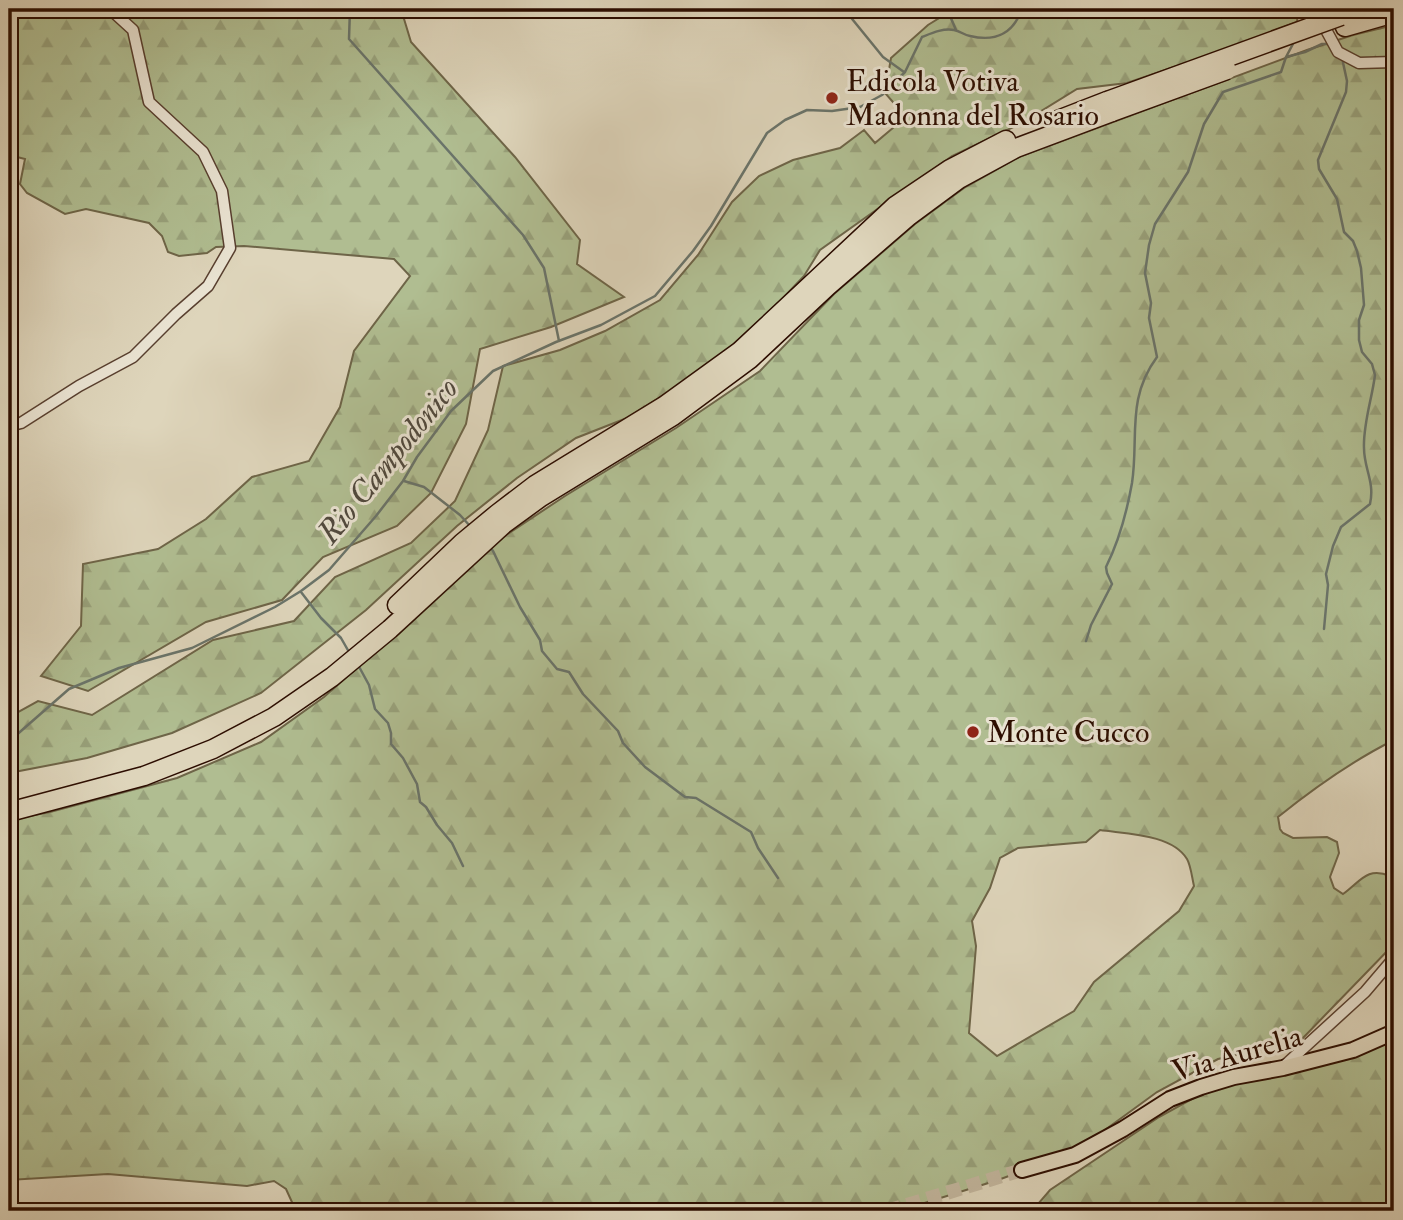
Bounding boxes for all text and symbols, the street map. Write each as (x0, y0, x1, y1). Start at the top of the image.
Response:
place label: Edicola Votiva Madonna del Rosario (846, 63, 1099, 134)
marker: Edicola Votiva Madonna del Rosario (824, 90, 840, 106)
water label: Rio Campodonico (308, 370, 467, 553)
place label: Monte Cucco (987, 714, 1149, 751)
marker: Monte Cucco (965, 724, 981, 740)
street label: Via Aurelia (1168, 1018, 1307, 1090)

